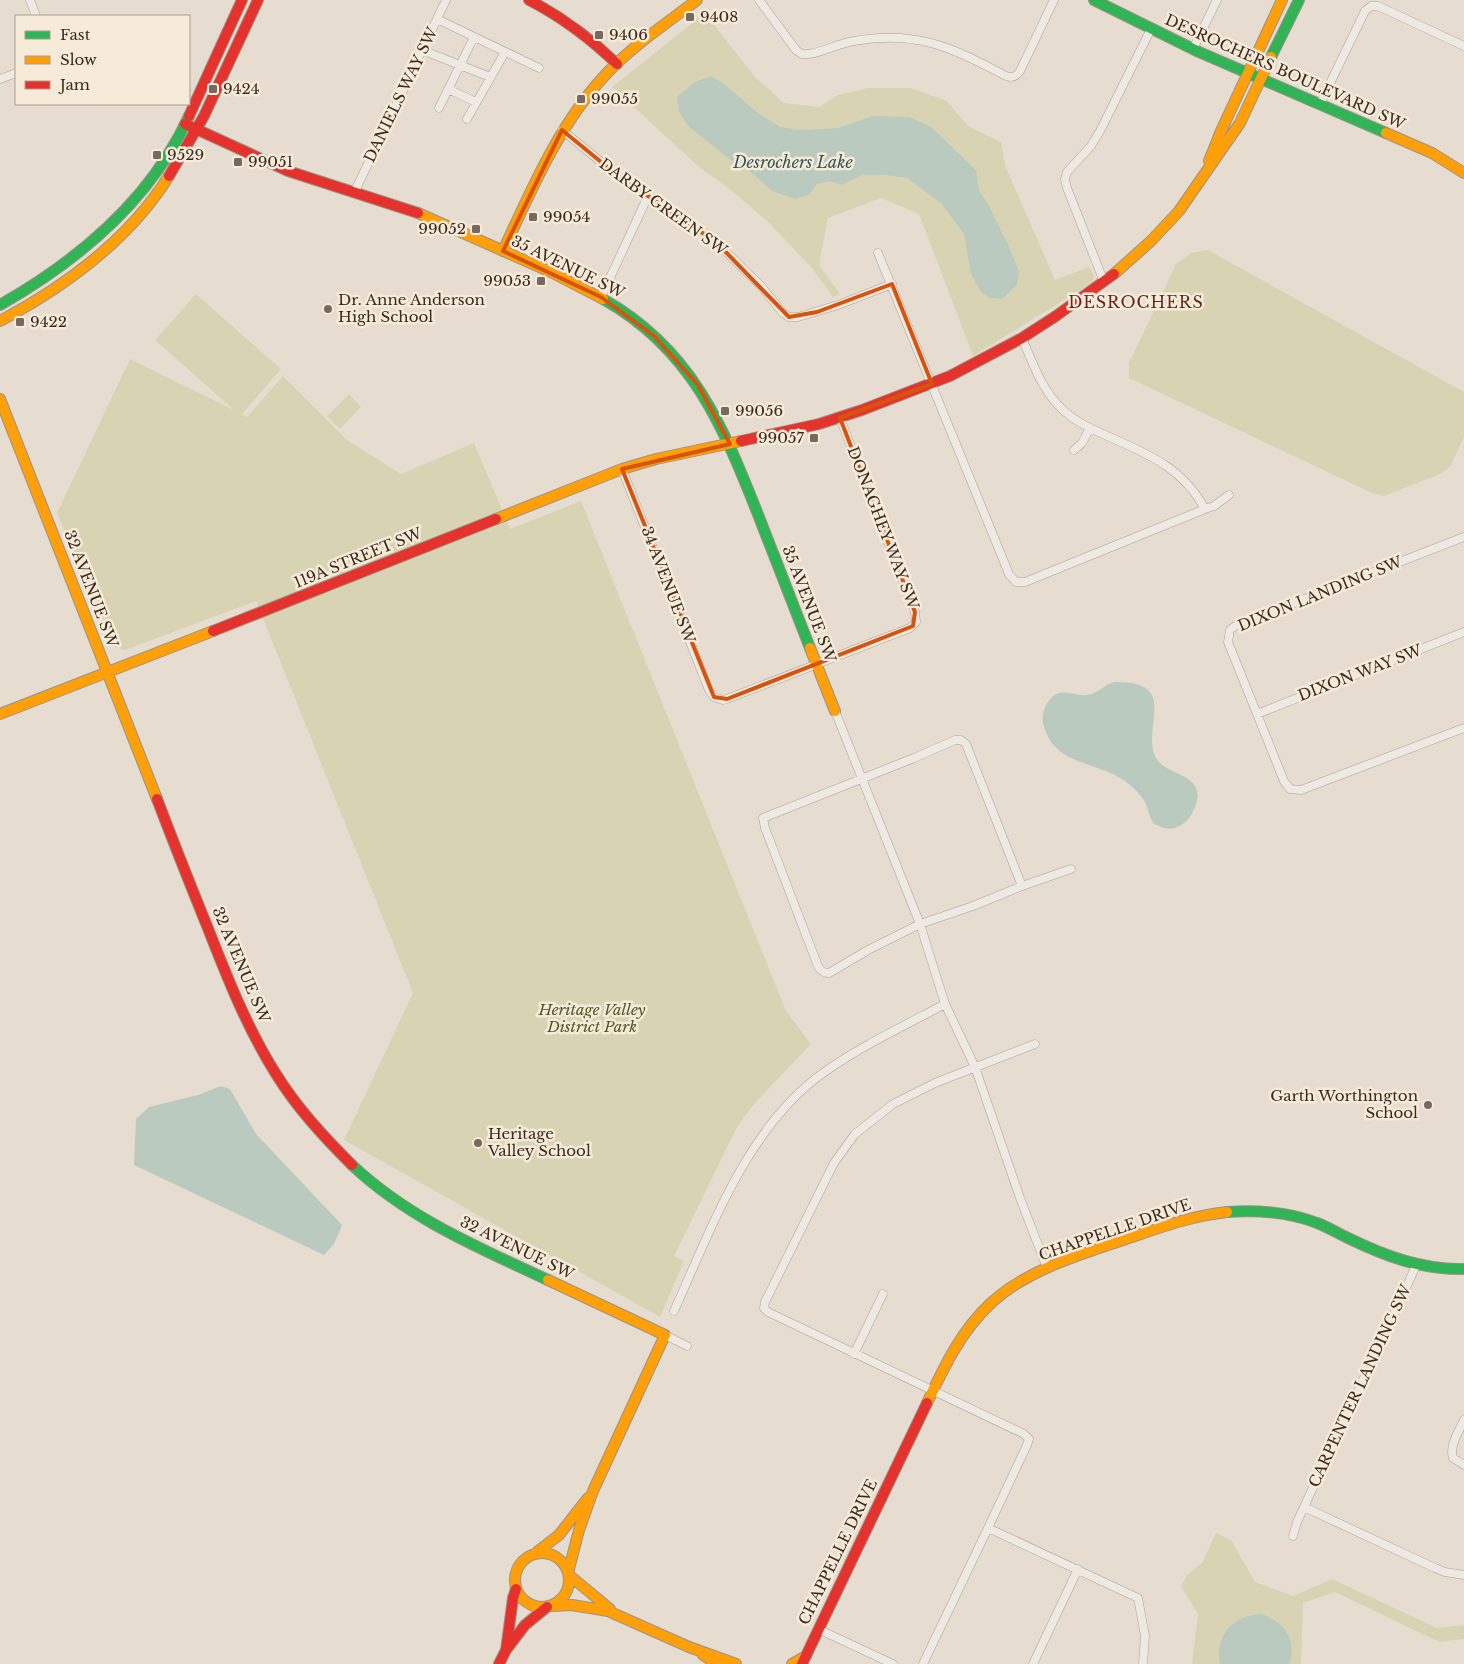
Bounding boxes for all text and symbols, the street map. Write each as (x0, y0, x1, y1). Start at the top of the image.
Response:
place label: 9408 (700, 7, 738, 26)
street label: DESROCHERS BOULEVARD SW (1162, 10, 1409, 133)
marker: 9408 (684, 11, 696, 23)
legend (15, 15, 190, 105)
street label: DANIELS WAY SW (359, 24, 442, 166)
text: Fast (60, 25, 91, 44)
place label: 9406 (609, 25, 648, 44)
marker: 9406 (593, 29, 605, 41)
text: Slow (60, 50, 97, 69)
text: Jam (58, 75, 90, 94)
place label: 9424 (223, 79, 259, 98)
marker: 9424 (207, 83, 219, 95)
place label: 99055 (591, 89, 638, 108)
marker: 99055 (575, 93, 587, 105)
place label: 9529 (167, 145, 204, 164)
marker: 9529 (151, 149, 163, 161)
place label: 99051 (248, 152, 293, 171)
water label: Desrochers Lake (732, 152, 853, 172)
street label: DARBY GREEN SW (596, 154, 731, 260)
marker: 99051 (232, 156, 244, 168)
place label: 99054 (543, 207, 590, 226)
marker: 99054 (527, 211, 539, 223)
place label: 99052 (418, 219, 466, 238)
marker: 99052 (470, 223, 482, 235)
street label: 35 AVENUE SW (509, 231, 628, 302)
place label: 99053 (483, 271, 531, 290)
marker: 99053 (535, 275, 547, 287)
place label: Dr. Anne Anderson High School (338, 290, 485, 326)
district label: DESROCHERS (1068, 292, 1204, 312)
marker: Dr. Anne Anderson High School (322, 303, 334, 315)
place label: 9422 (30, 312, 67, 331)
marker: 9422 (14, 316, 26, 328)
place label: 99056 (735, 401, 783, 420)
marker: 99056 (719, 405, 731, 417)
place label: 99057 (758, 428, 804, 447)
marker: 99057 (808, 432, 820, 444)
street label: DONAGHEY WAY SW (844, 444, 923, 612)
street label: 119A STREET SW (291, 523, 425, 592)
street label: 34 AVENUE SW (637, 524, 700, 646)
street label: 32 AVENUE SW (60, 527, 123, 650)
street label: 35 AVENUE SW (778, 543, 841, 665)
street label: DIXON LANDING SW (1235, 552, 1405, 635)
street label: DIXON WAY SW (1295, 640, 1425, 705)
street label: 32 AVENUE SW (208, 904, 275, 1026)
park label: Heritage Valley District Park (538, 1000, 646, 1036)
place label: Garth Worthington School (1270, 1086, 1418, 1122)
marker: Garth Worthington School (1422, 1099, 1434, 1111)
place label: Heritage Valley School (487, 1124, 591, 1160)
marker: Heritage Valley School (472, 1137, 484, 1149)
street label: CHAPPELLE DRIVE (1036, 1195, 1194, 1265)
street label: 32 AVENUE SW (457, 1212, 577, 1283)
street label: CARPENTER LANDING SW (1304, 1281, 1415, 1490)
street label: CHAPPELLE DRIVE (794, 1476, 881, 1628)

